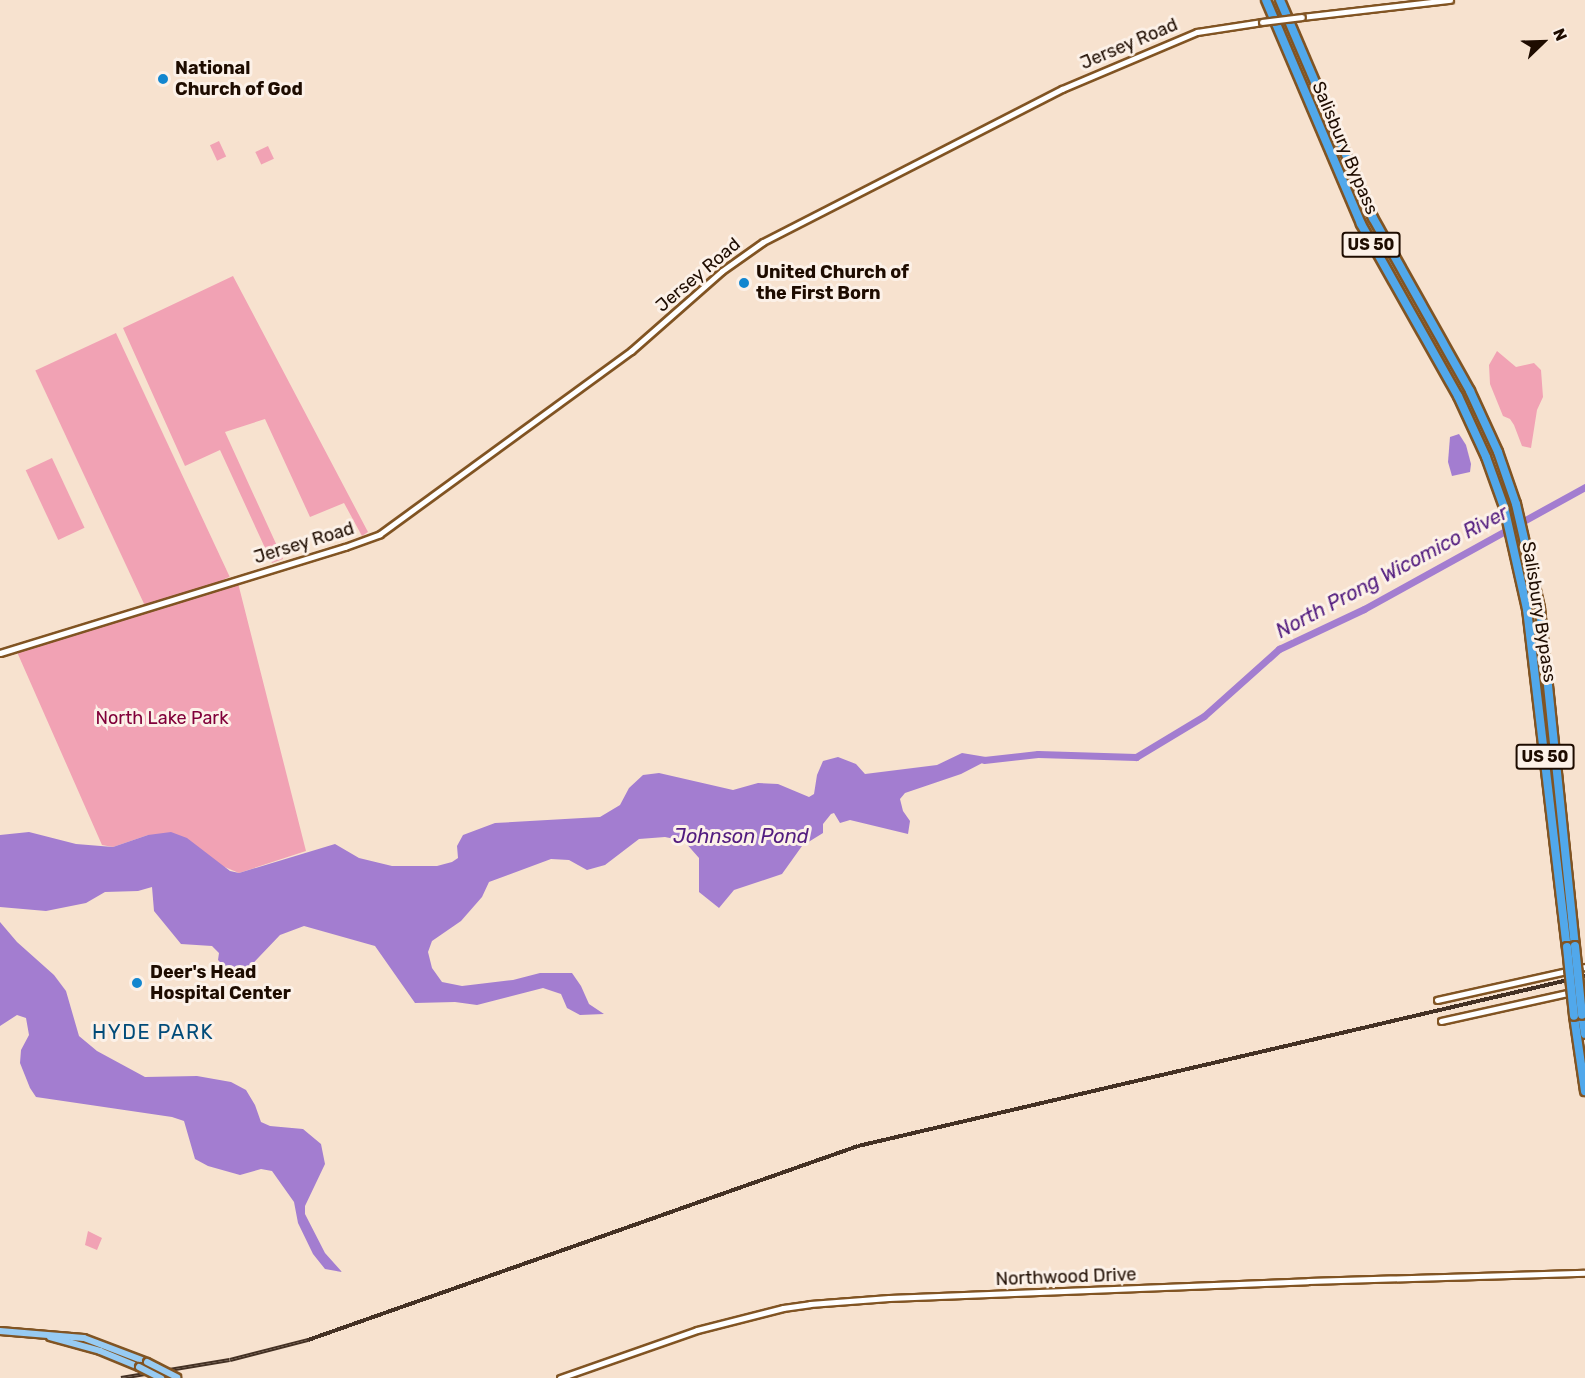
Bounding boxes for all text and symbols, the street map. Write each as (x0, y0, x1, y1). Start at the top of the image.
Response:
north arrow (1513, 12, 1573, 72)
street label: Jersey Road (1077, 14, 1181, 74)
text: N (1549, 26, 1571, 44)
place label: National Church of God (175, 58, 303, 100)
marker: National Church of God (156, 72, 170, 86)
street label: Salisbury Bypass (1307, 78, 1383, 218)
road number: US 50 (1341, 232, 1401, 258)
street label: Jersey Road (651, 233, 745, 317)
place label: United Church of the First Born (756, 262, 909, 304)
marker: United Church of the First Born (737, 276, 751, 290)
water label: North Prong Wicomico River (1272, 501, 1512, 643)
street label: Jersey Road (251, 517, 357, 569)
street label: Salisbury Bypass (1517, 540, 1561, 684)
park label: North Lake Park (96, 707, 228, 729)
road number: US 50 (1515, 744, 1575, 770)
water label: Johnson Pond (673, 824, 809, 848)
place label: Deer's Head Hospital Center (150, 962, 291, 1004)
marker: Deer's Head Hospital Center (128, 974, 146, 992)
district label: HYDE PARK (92, 1020, 214, 1044)
street label: Northwood Drive (995, 1264, 1137, 1290)

